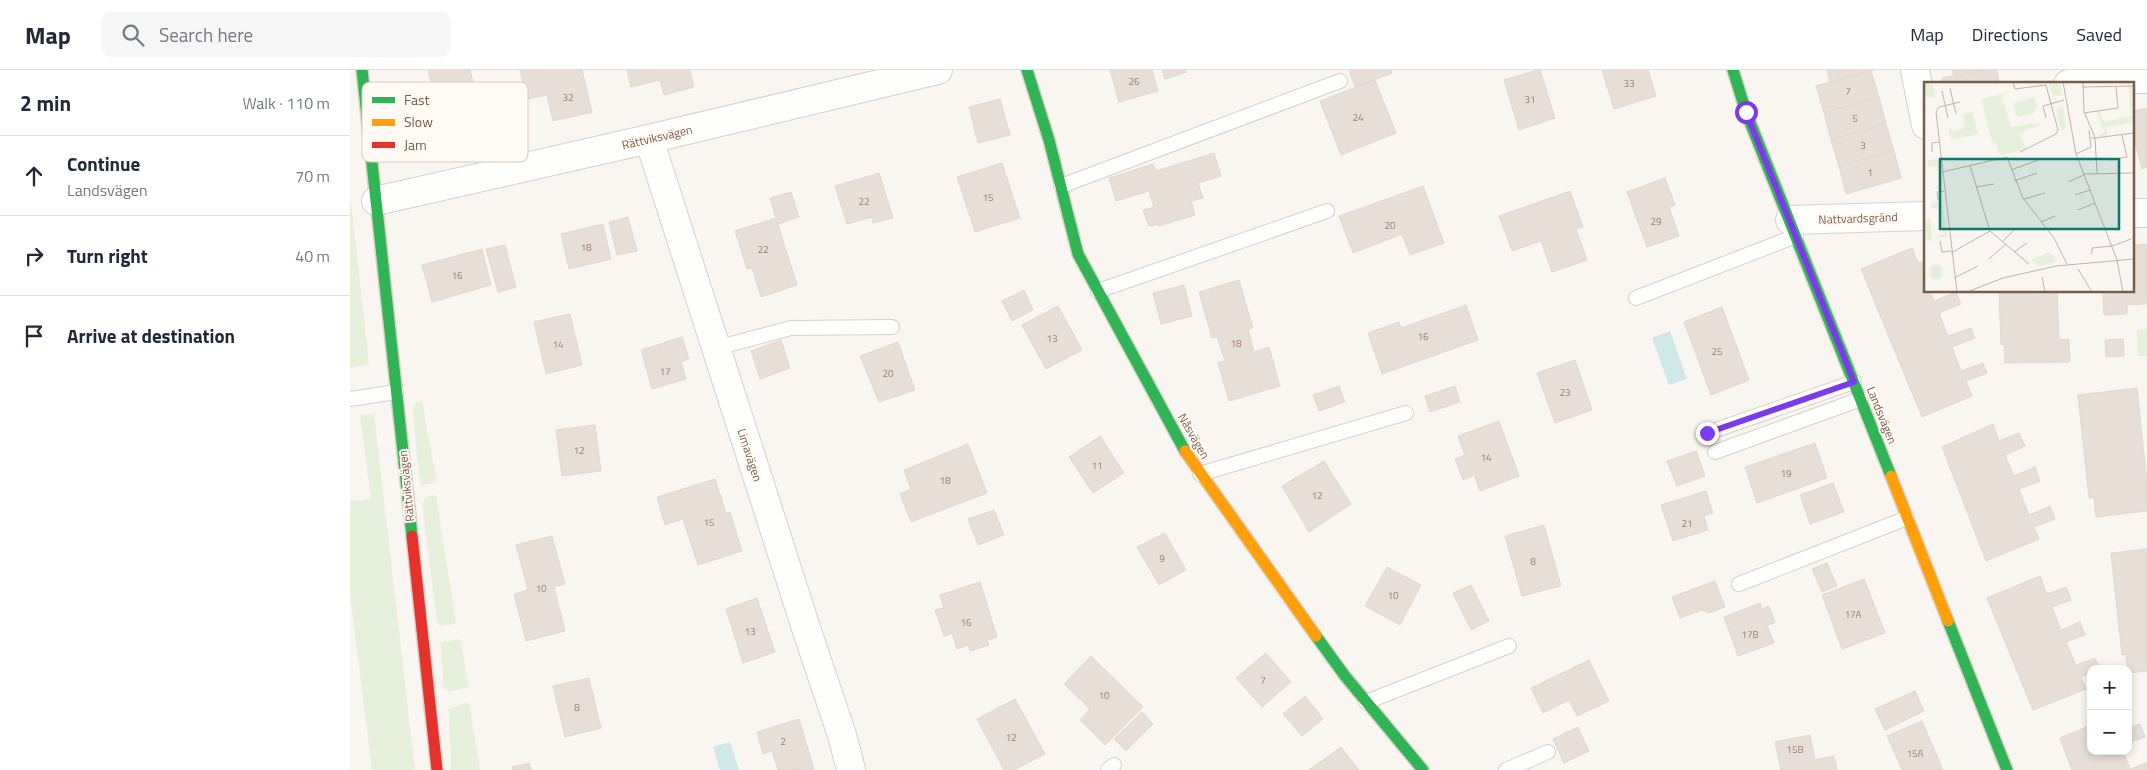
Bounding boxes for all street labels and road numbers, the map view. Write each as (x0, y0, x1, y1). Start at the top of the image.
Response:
street label: Rättviksvägen (620, 120, 694, 154)
street label: Nattvardsgränd (1818, 207, 1898, 229)
street label: Landsvägen (1862, 383, 1902, 447)
street label: Nåsvägen (1173, 410, 1215, 462)
street label: Limavägen (733, 426, 767, 484)
street label: Rättviksvägen (393, 449, 419, 523)

